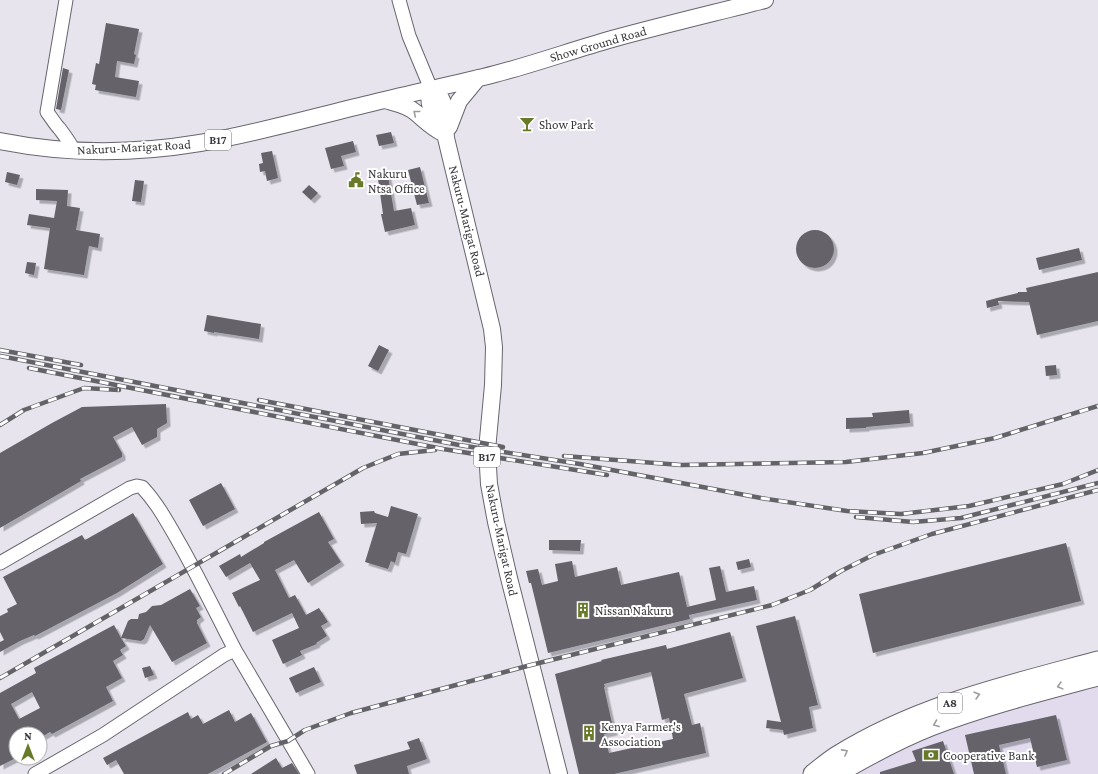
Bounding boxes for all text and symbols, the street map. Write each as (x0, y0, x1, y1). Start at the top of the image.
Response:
street label: Show Ground Road (548, 23, 648, 65)
one-way arrow (413, 111, 420, 118)
bar icon: Show Park (518, 115, 536, 133)
place label: Show Park (539, 117, 594, 132)
road number: B17 (205, 130, 231, 150)
street label: Nakuru-Marigat Road (77, 137, 191, 157)
street label: Nakuru-Marigat Road (446, 164, 488, 278)
place label: Nakuru Ntsa Office (368, 166, 425, 196)
public building icon: Nakuru Ntsa Office (347, 171, 365, 189)
road number: B17 (474, 447, 500, 467)
street label: Nakuru-Marigat Road (483, 483, 521, 597)
building icon: Nissan Nakuru (574, 601, 592, 619)
place label: Nissan Nakuru (595, 603, 672, 618)
one-way arrow (1057, 681, 1064, 690)
one-way arrow (973, 691, 980, 699)
road number: A8 (938, 693, 962, 713)
place label: Kenya Farmer's Association (601, 719, 681, 749)
one-way arrow (933, 719, 940, 727)
building icon: Kenya Farmer's Association (580, 724, 598, 742)
north arrow (8, 726, 48, 766)
text: N (24, 730, 32, 742)
bank icon: Cooperative Bank (922, 746, 940, 764)
place label: Cooperative Bank (943, 748, 1035, 763)
one-way arrow (841, 749, 848, 756)

